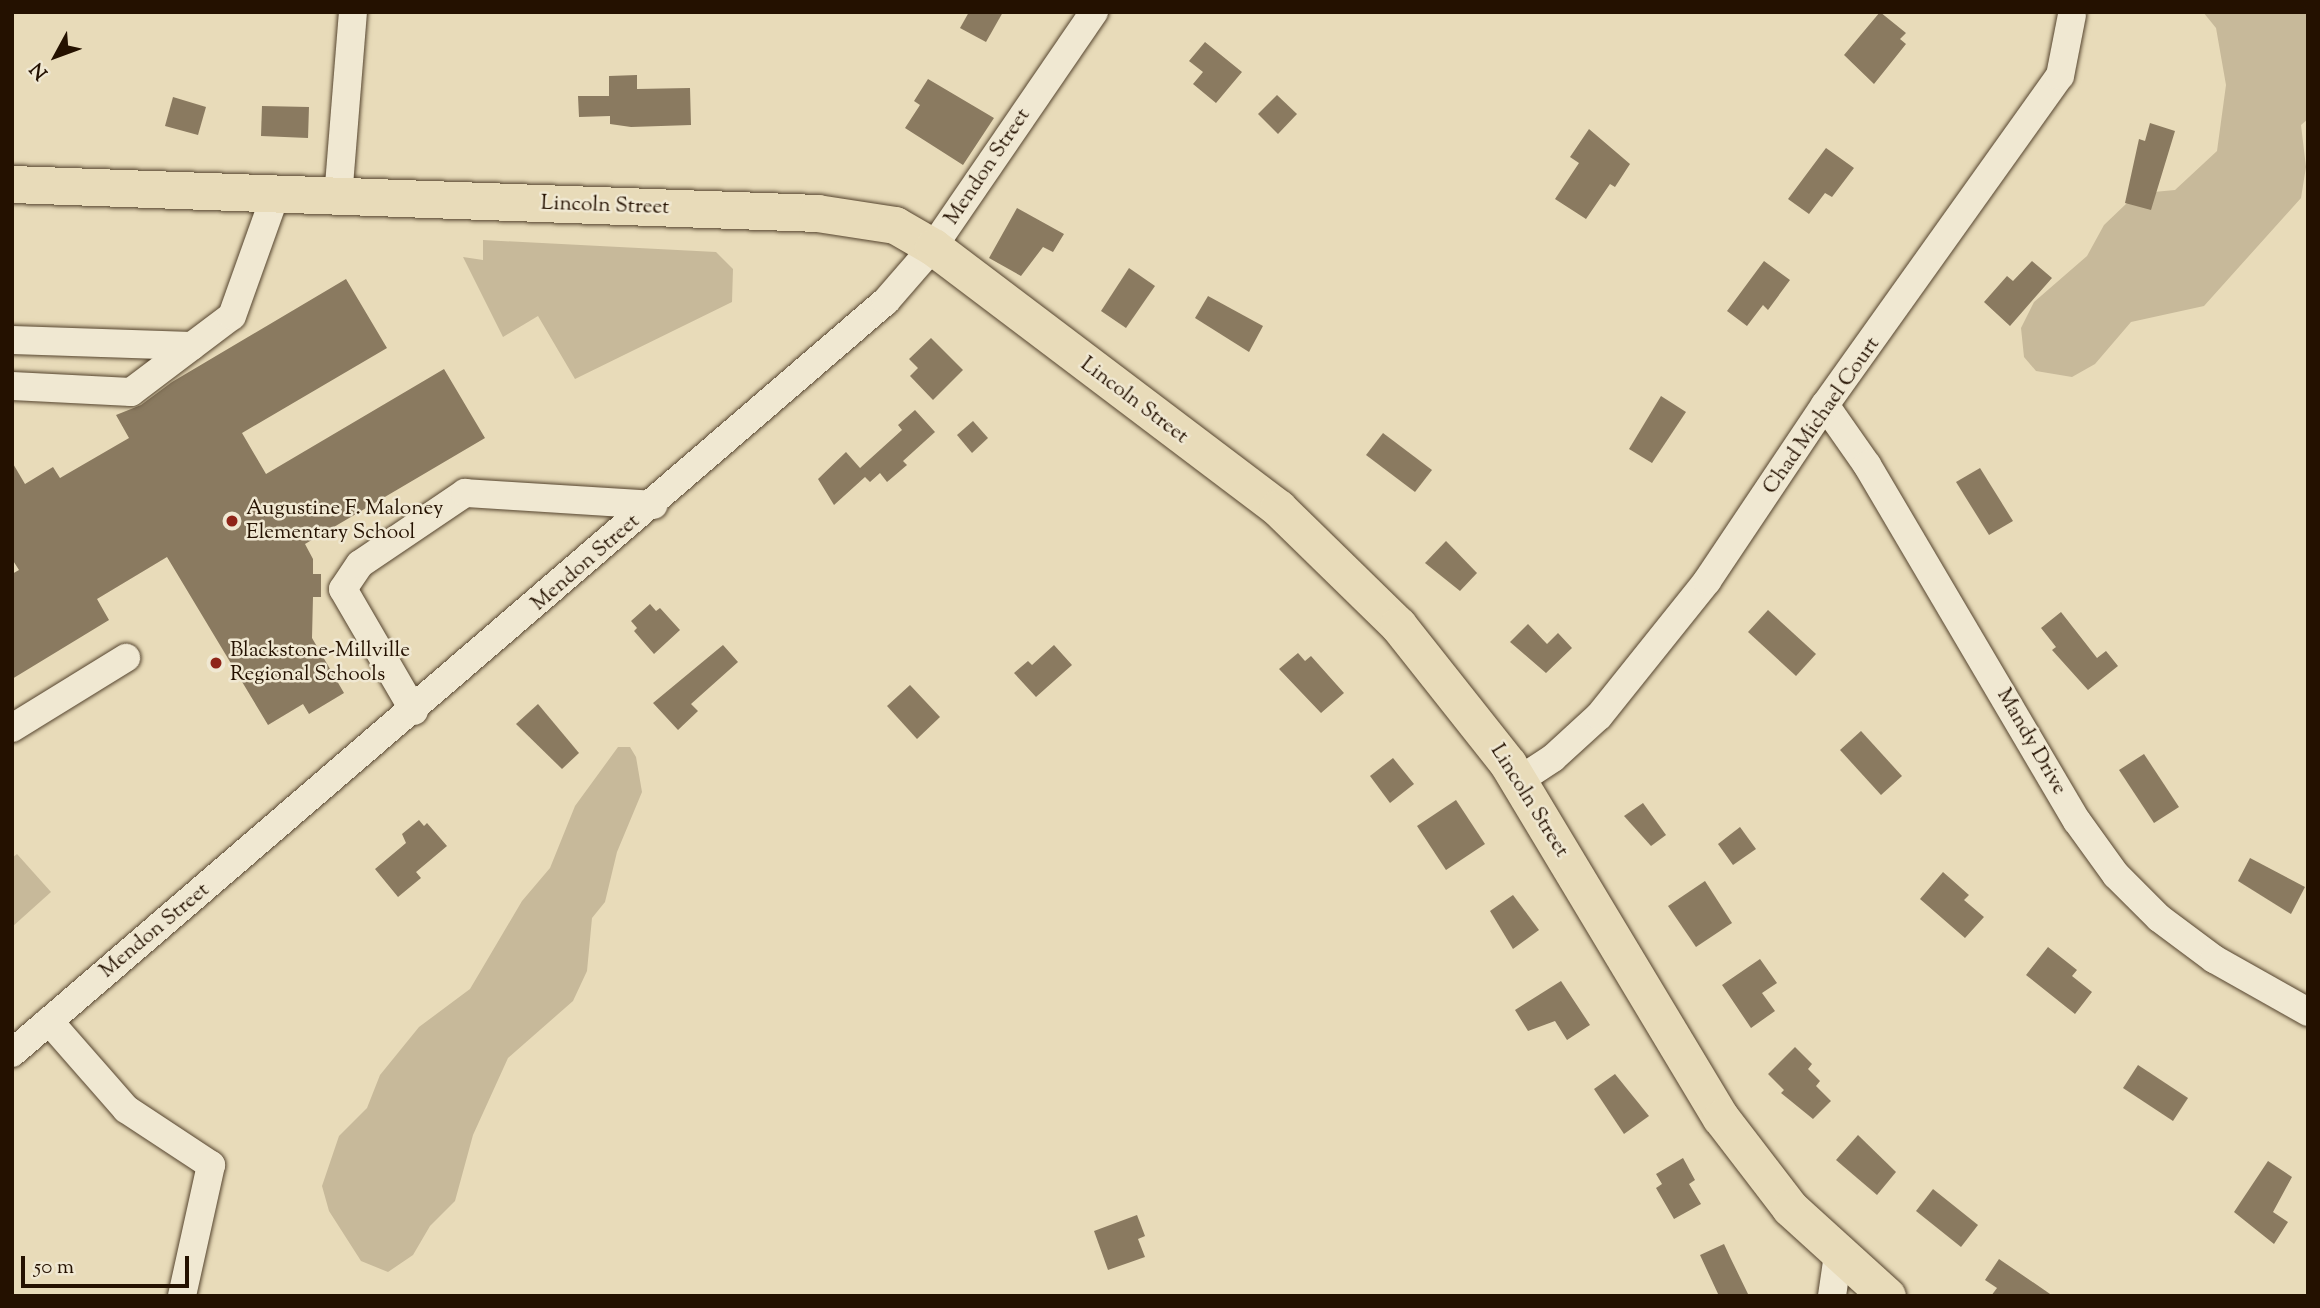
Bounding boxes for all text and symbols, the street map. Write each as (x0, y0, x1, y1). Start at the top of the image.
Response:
north arrow (21, 21, 91, 91)
text: N (25, 56, 55, 85)
street label: Mendon Street (940, 104, 1036, 230)
street label: Lincoln Street (540, 191, 670, 221)
street label: Chad Michael Court (1758, 332, 1886, 500)
street label: Lincoln Street (1075, 352, 1193, 450)
place label: Augustine F. Maloney Elementary School (246, 496, 443, 546)
street label: Mendon Street (527, 509, 645, 617)
marker: Augustine F. Maloney Elementary School (224, 513, 240, 529)
place label: Blackstone-Millville Regional Schools (230, 638, 410, 688)
marker: Blackstone-Millville Regional Schools (208, 655, 224, 671)
street label: Mandy Drive (1991, 684, 2071, 800)
street label: Lincoln Street (1484, 740, 1574, 862)
street label: Mendon Street (95, 878, 215, 984)
scale bar (24, 1242, 192, 1286)
text: 50 m (34, 1253, 74, 1283)

